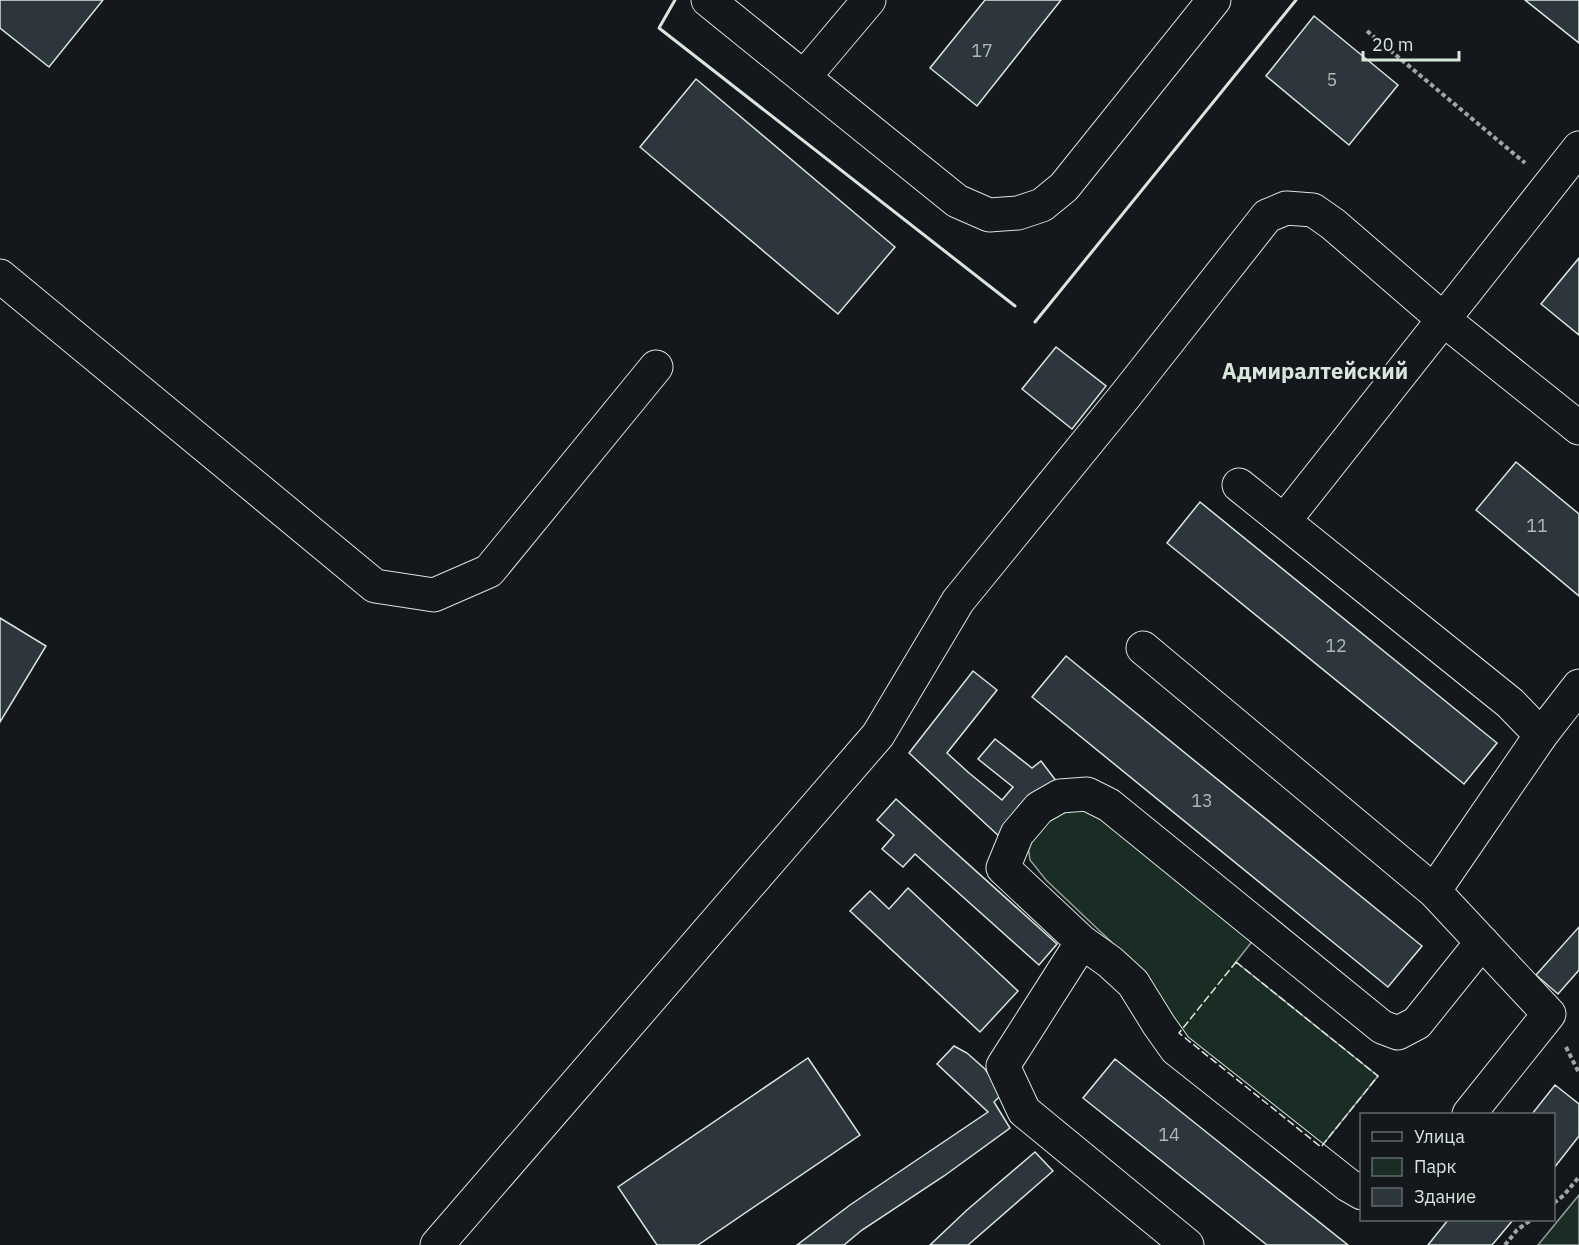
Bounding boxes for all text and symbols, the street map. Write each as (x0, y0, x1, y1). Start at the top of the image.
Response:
scale bar (1363, 24, 1459, 62)
text: 20 m (1372, 33, 1414, 56)
house number: 17 (971, 39, 993, 62)
house number: 5 (1327, 68, 1337, 91)
district label: Адмиралтейский (1222, 356, 1408, 385)
house number: 11 (1526, 514, 1548, 537)
house number: 12 (1325, 634, 1347, 657)
house number: 13 (1191, 789, 1213, 812)
legend (1360, 1113, 1555, 1221)
house number: 14 (1158, 1123, 1180, 1146)
text: Улица (1414, 1125, 1465, 1148)
text: Парк (1414, 1155, 1457, 1178)
text: Здание (1414, 1185, 1476, 1208)

